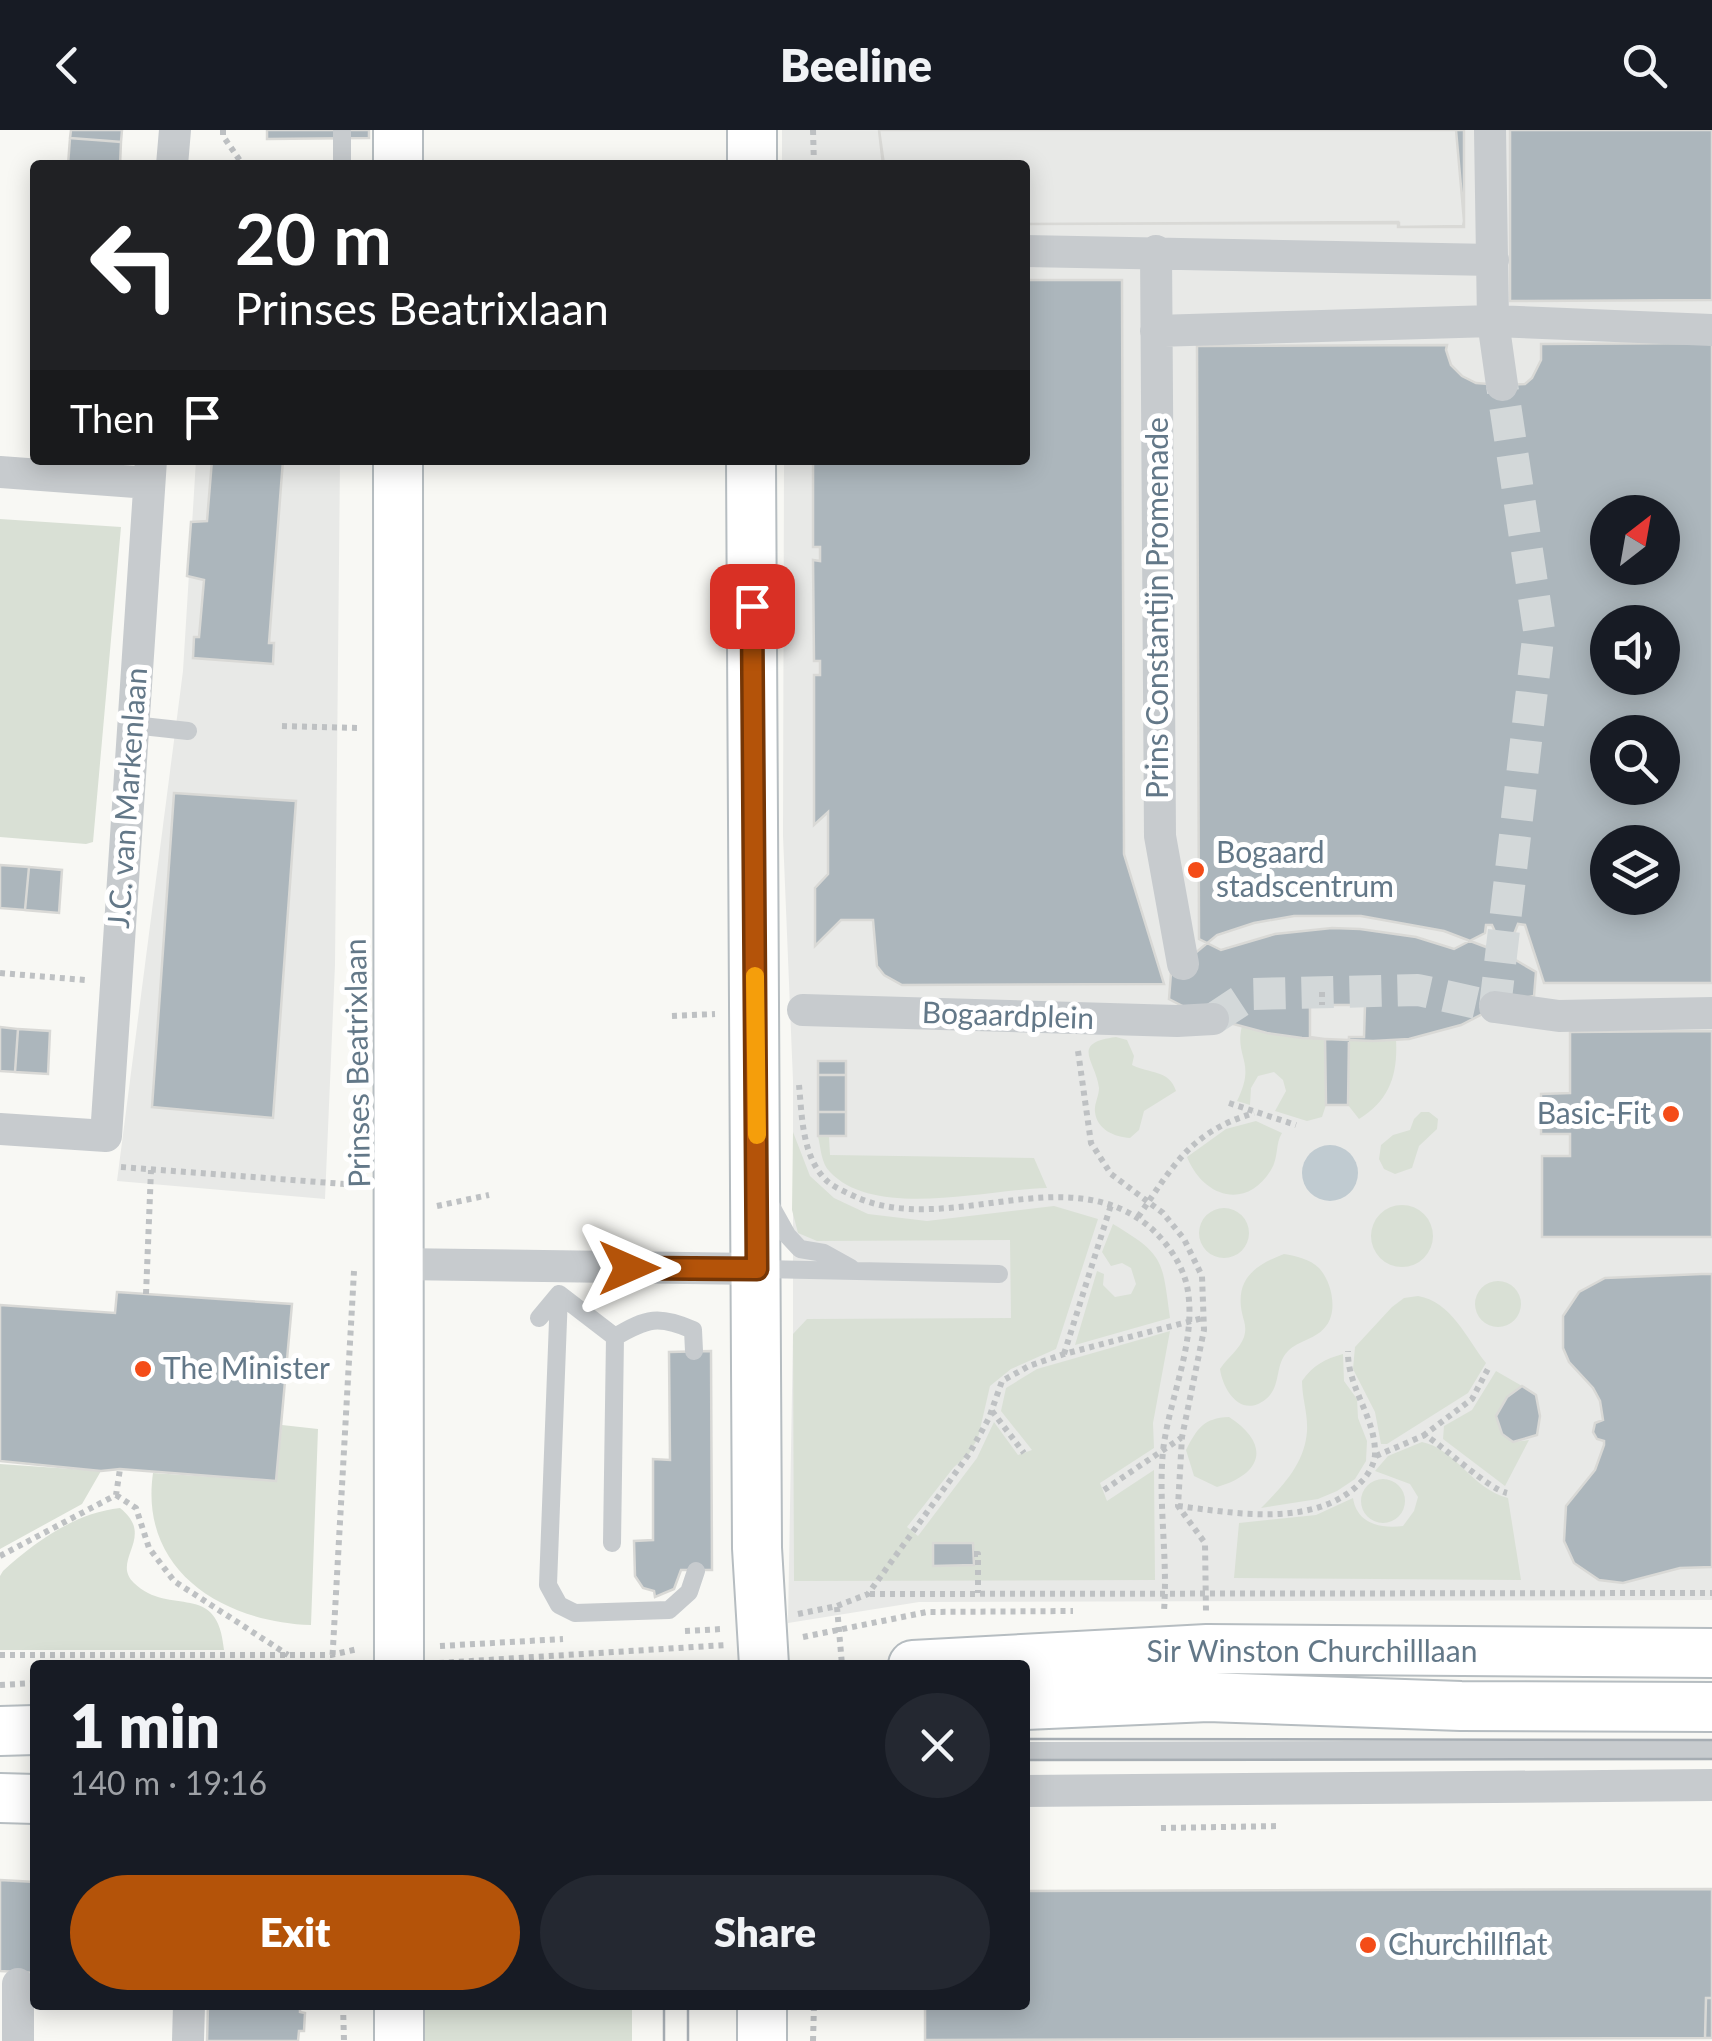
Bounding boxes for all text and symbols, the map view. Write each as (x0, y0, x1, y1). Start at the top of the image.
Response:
icon: back (40, 38, 95, 93)
text: Beeline (780, 38, 932, 92)
icon: search (1617, 38, 1672, 93)
text: 20 m (235, 196, 392, 280)
icon: left (70, 200, 200, 330)
text: Prinses Beatrixlaan (235, 281, 609, 335)
icon: arrive (175, 390, 230, 445)
text: Then (70, 395, 155, 441)
street label: Prins Constantijn Promenade (1138, 417, 1174, 799)
north arrow (1590, 495, 1680, 585)
map controls (1590, 495, 1680, 915)
pin (710, 564, 795, 649)
icon: arrive (725, 579, 780, 634)
button: sound (1590, 605, 1680, 695)
street label: J.C. van Markenlaan (99, 666, 153, 929)
button: search (1590, 715, 1680, 805)
button: layers (1590, 825, 1680, 915)
place label: Bogaard stadscentrum (1216, 833, 1394, 903)
marker: Bogaard stadscentrum (1185, 859, 1207, 881)
street label: Prinses Beatrixlaan (336, 938, 376, 1188)
street label: Bogaardplein (921, 993, 1095, 1035)
place label: Basic-Fit (1537, 1094, 1651, 1130)
marker: Basic-Fit (1660, 1103, 1682, 1125)
position arrow (577, 1216, 681, 1320)
place label: The Minister (163, 1349, 330, 1385)
marker: The Minister (132, 1358, 154, 1380)
street label: Sir Winston Churchilllaan (1147, 1632, 1477, 1668)
text: 1 min (70, 1689, 220, 1761)
button: close (885, 1693, 990, 1798)
text: 140 m · 19:16 (70, 1763, 267, 1802)
button: Exit (70, 1875, 520, 1990)
button: Share (540, 1875, 990, 1990)
place label: Churchillflat (1388, 1925, 1548, 1961)
marker: Churchillflat (1357, 1934, 1379, 1956)

